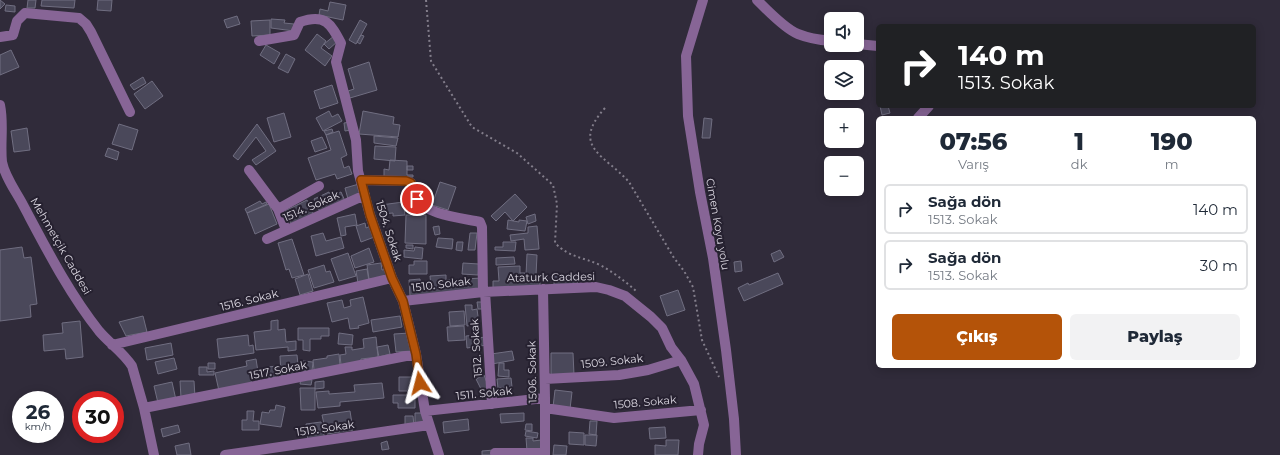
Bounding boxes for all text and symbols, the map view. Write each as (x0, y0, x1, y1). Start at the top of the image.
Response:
map controls (824, 12, 864, 196)
button: sound (824, 12, 864, 52)
text: 140 m (958, 38, 1045, 72)
icon: right (892, 40, 944, 92)
button: layers (824, 60, 864, 100)
text: 1513. Sokak (958, 72, 1054, 94)
button: + (824, 108, 864, 148)
text: 07:56 (939, 127, 1007, 156)
text: 1 (1074, 127, 1084, 156)
text: 190 (1151, 127, 1193, 156)
button: − (824, 156, 864, 196)
text: Varış (958, 156, 989, 172)
text: dk (1071, 156, 1087, 172)
text: m (1165, 156, 1179, 172)
street label: Cimen Koyu yolu (703, 177, 733, 271)
pin (400, 182, 434, 216)
street label: 1514. Sokak (281, 187, 342, 225)
icon: arrive (406, 188, 428, 210)
text: Sağa dön (928, 192, 1001, 211)
street label: Mehmetçik Caddesi (27, 195, 95, 297)
icon: right (894, 198, 916, 220)
street label: 1504. Sokak (373, 199, 406, 264)
text: 140 m (1193, 200, 1238, 219)
text: 1513. Sokak (928, 211, 997, 227)
text: Sağa dön (928, 248, 1001, 267)
icon: right (894, 254, 916, 276)
text: 30 m (1200, 256, 1238, 275)
text: 1513. Sokak (928, 267, 997, 283)
street label: Ataturk Caddesi (507, 269, 595, 285)
street label: 1510. Sokak (410, 273, 472, 295)
street label: 1516. Sokak (218, 286, 280, 314)
button: Çıkış (892, 314, 1062, 360)
button: Paylaş (1070, 314, 1240, 360)
street label: 1512. Sokak (467, 318, 485, 378)
street label: 1506. Sokak (524, 340, 540, 403)
street label: 1509. Sokak (580, 351, 644, 371)
street label: 1517. Sokak (248, 357, 308, 382)
position arrow (399, 362, 441, 404)
street label: 1511. Sokak (455, 383, 513, 403)
speed limit sign: 30 (72, 391, 124, 443)
street label: 1508. Sokak (613, 392, 677, 412)
text: 26 (26, 400, 50, 424)
street label: 1519. Sokak (295, 417, 356, 439)
text: km/h (25, 420, 51, 433)

